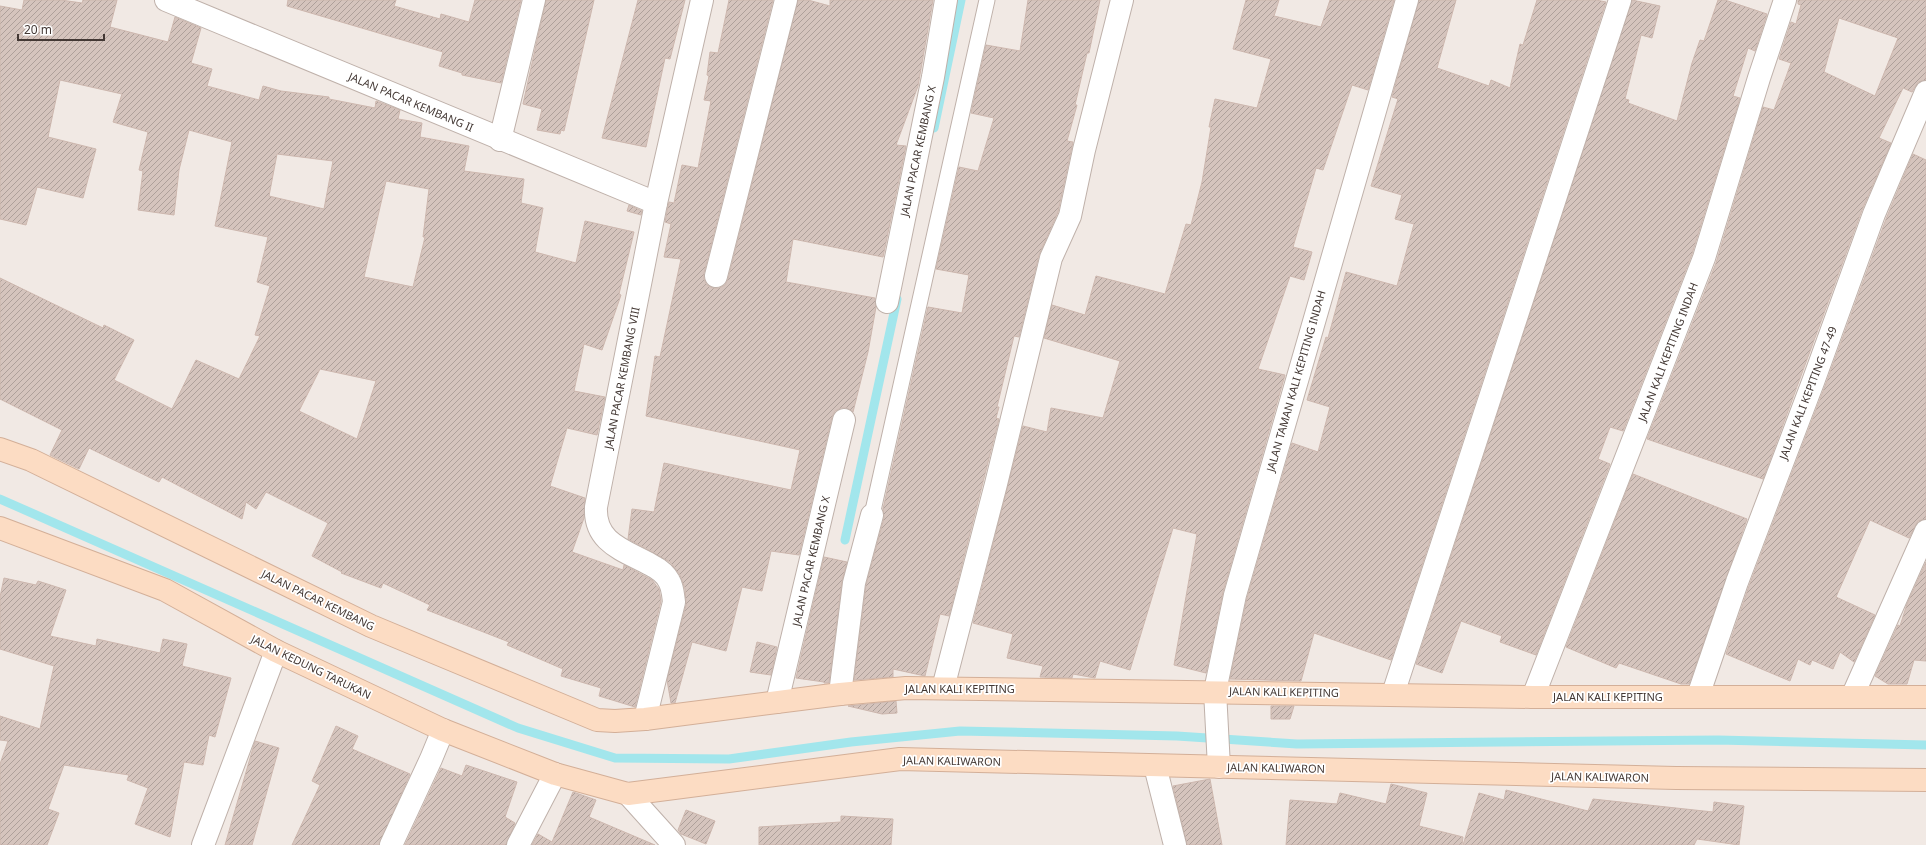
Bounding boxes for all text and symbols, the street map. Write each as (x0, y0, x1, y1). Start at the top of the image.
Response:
scale bar (18, 16, 104, 42)
text: 20 m (24, 21, 52, 38)
street label: JALAN PACAR KEMBANG II (345, 68, 476, 135)
street label: JALAN PACAR KEMBANG X (896, 84, 939, 219)
street label: JALAN KALI KEPITING INDAH (1634, 280, 1701, 424)
street label: JALAN TAMAN KALI KEPITING INDAH (1262, 288, 1329, 474)
street label: JALAN PACAR KEMBANG VIII (600, 305, 643, 451)
street label: JALAN KALI KEPITING 47-49 (1775, 324, 1840, 462)
street label: JALAN PACAR KEMBANG X (788, 494, 833, 629)
street label: JALAN PACAR KEMBANG (258, 565, 377, 633)
street label: JALAN KEDUNG TARUKAN (248, 630, 374, 702)
street label: JALAN KALI KEPITING (904, 681, 1015, 696)
street label: JALAN KALI KEPITING (1228, 683, 1339, 700)
street label: JALAN KALI KEPITING (1552, 689, 1663, 704)
street label: JALAN KALIWARON (902, 752, 1001, 769)
street label: JALAN KALIWARON (1226, 759, 1325, 776)
street label: JALAN KALIWARON (1550, 768, 1649, 785)

